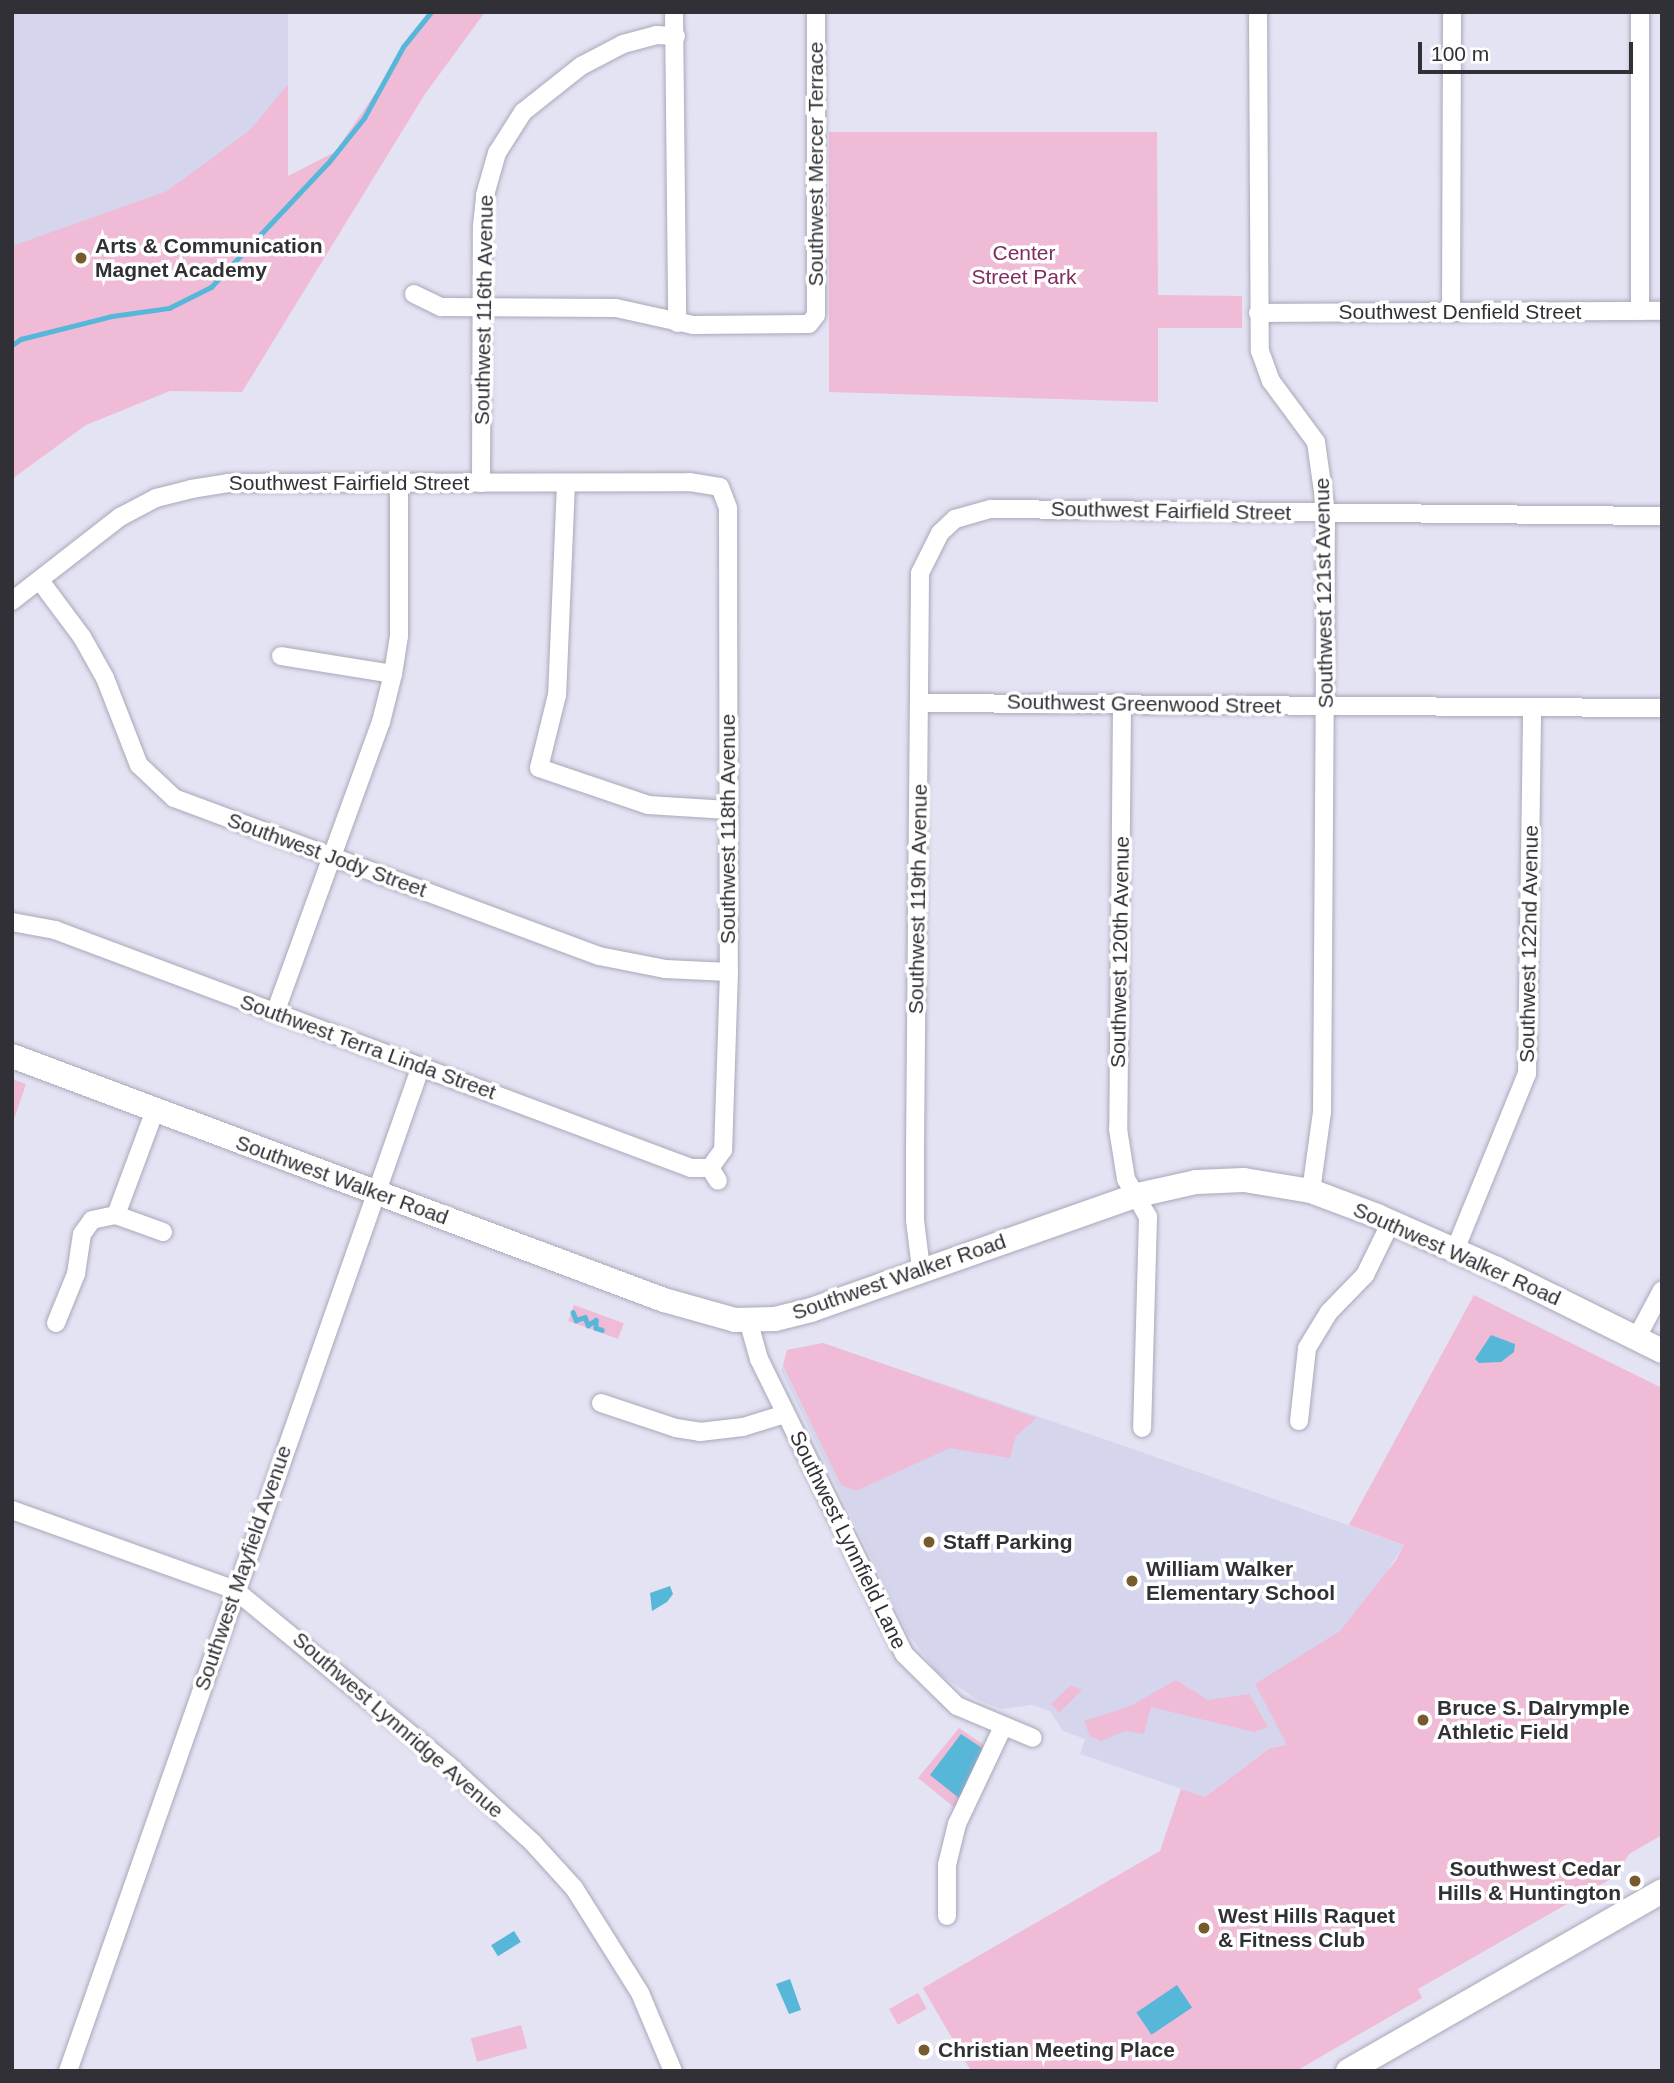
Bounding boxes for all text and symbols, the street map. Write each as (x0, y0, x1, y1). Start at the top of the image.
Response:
scale bar (1422, 28, 1637, 72)
street label: Southwest Mercer Terrace (803, 41, 829, 287)
text: 100 m (1431, 42, 1489, 65)
street label: Southwest 116th Avenue (469, 194, 499, 426)
place label: Arts & Communication Magnet Academy (95, 233, 323, 283)
park label: Center Street Park (971, 240, 1077, 290)
marker: Arts & Communication Magnet Academy (73, 250, 89, 266)
street label: Southwest Denfield Street (1339, 299, 1581, 325)
street label: Southwest Fairfield Street (229, 470, 469, 496)
street label: Southwest 121st Avenue (1309, 477, 1339, 709)
street label: Southwest Fairfield Street (1051, 496, 1291, 526)
street label: Southwest Greenwood Street (1007, 689, 1281, 719)
street label: Southwest 118th Avenue (715, 713, 741, 945)
street label: Southwest 119th Avenue (903, 783, 933, 1015)
street label: Southwest Jody Street (224, 807, 430, 903)
street label: Southwest 122nd Avenue (1514, 824, 1544, 1064)
street label: Southwest 120th Avenue (1105, 835, 1135, 1069)
street label: Southwest Terra Linda Street (236, 989, 500, 1105)
street label: Southwest Walker Road (232, 1130, 452, 1230)
street label: Southwest Walker Road (1349, 1197, 1565, 1311)
street label: Southwest Walker Road (789, 1229, 1009, 1325)
street label: Southwest Lynnfield Lane (784, 1427, 912, 1653)
street label: Southwest Mayfield Avenue (189, 1442, 297, 1694)
place label: Staff Parking (943, 1529, 1073, 1555)
marker: Staff Parking (921, 1534, 937, 1550)
place label: William Walker Elementary School (1146, 1556, 1335, 1606)
marker: William Walker Elementary School (1124, 1573, 1140, 1589)
street label: Southwest Lynnridge Avenue (287, 1626, 509, 1824)
place label: Bruce S. DaIrymple Athletic Field (1437, 1695, 1630, 1745)
marker: Bruce S. DaIrymple Athletic Field (1415, 1712, 1431, 1728)
place label: Southwest Cedar Hills & Huntington (1438, 1856, 1621, 1906)
marker: Southwest Cedar Hills & Huntington (1627, 1873, 1643, 1889)
place label: West Hills Raquet & Fitness Club (1218, 1903, 1395, 1953)
marker: West Hills Raquet & Fitness Club (1196, 1920, 1212, 1936)
place label: Christian Meeting Place (938, 2037, 1175, 2063)
marker: Christian Meeting Place (916, 2042, 932, 2058)

